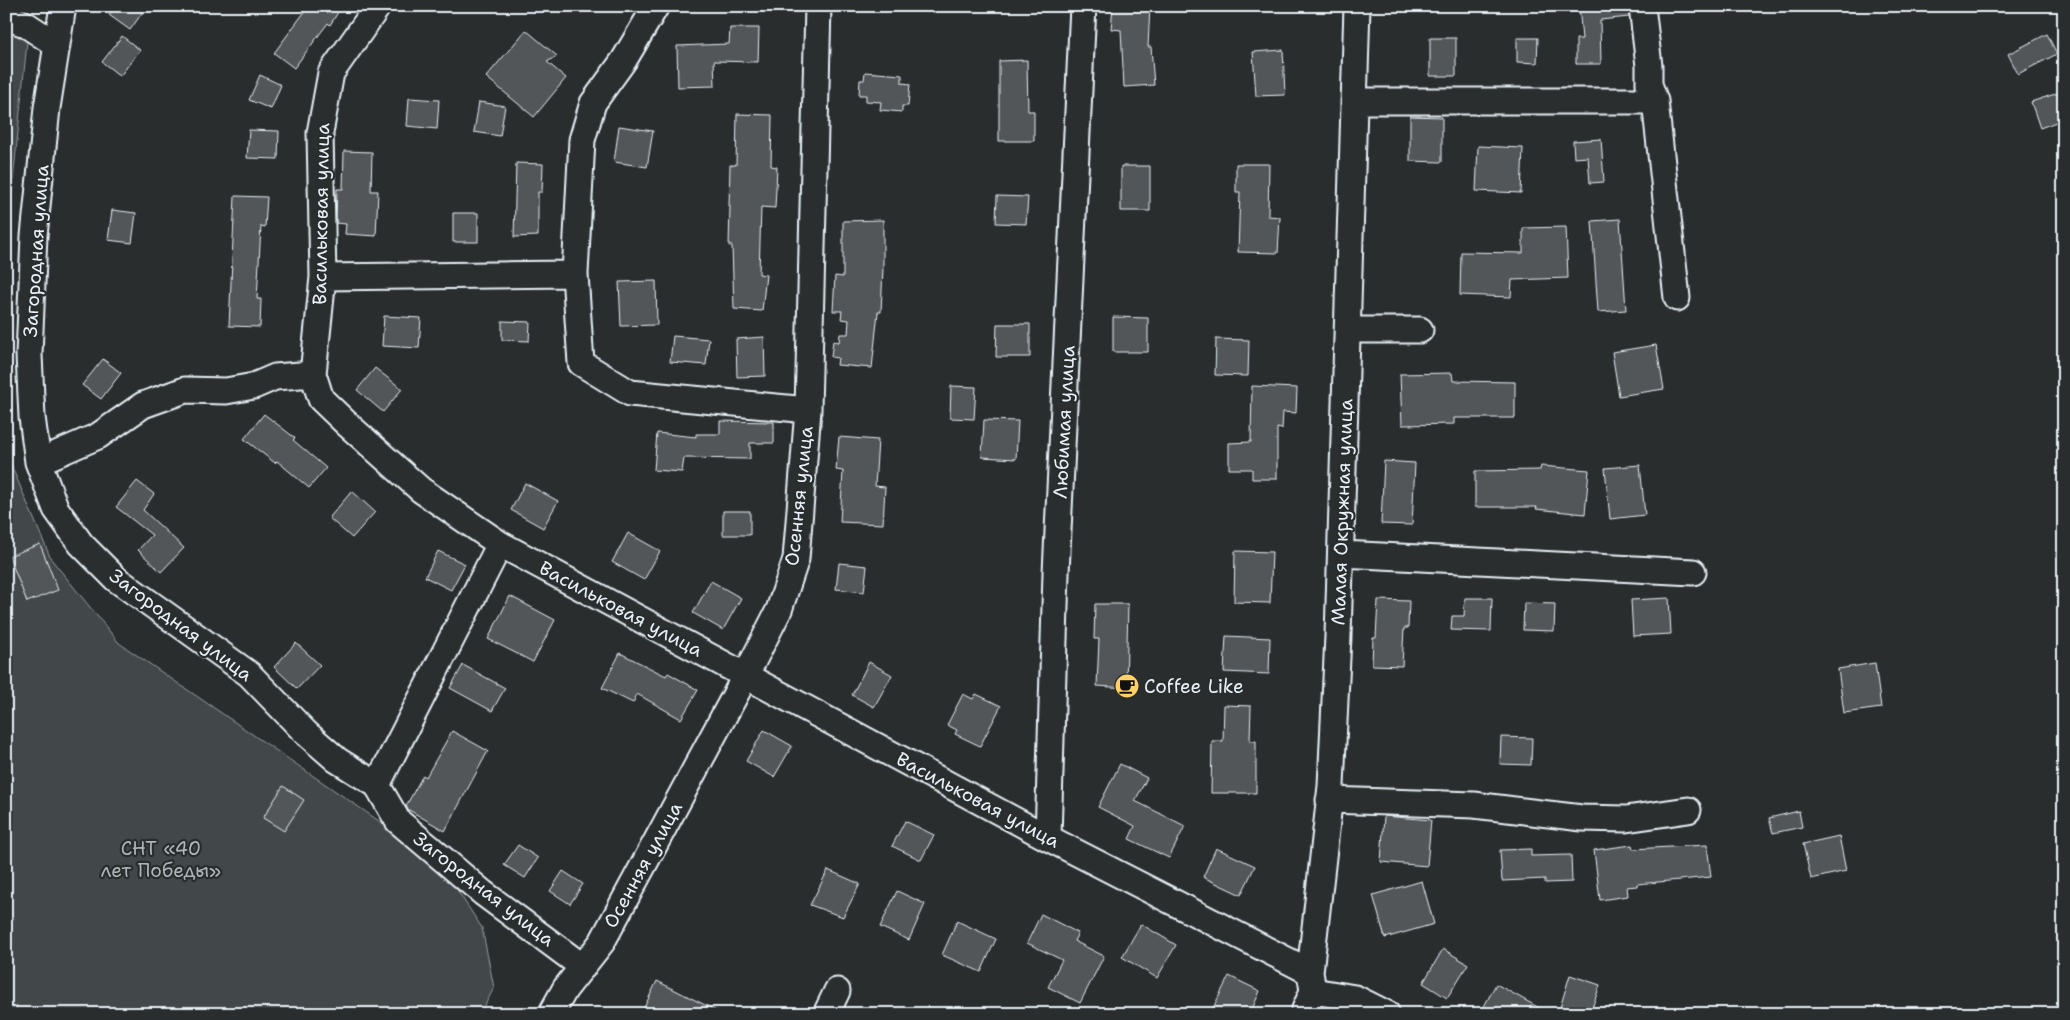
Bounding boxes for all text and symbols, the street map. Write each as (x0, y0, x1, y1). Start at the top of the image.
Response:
street label: Васильковая улица (307, 123, 335, 305)
street label: Загородная улица (18, 164, 55, 338)
street label: Любимая улица (1048, 345, 1081, 499)
street label: Малая Окружная улица (1326, 398, 1358, 626)
street label: Осенняя улица (779, 425, 819, 567)
street label: Васильковая улица (535, 555, 707, 663)
street label: Загородная улица (104, 563, 258, 687)
cafe icon: Coffee Like (1114, 673, 1140, 699)
place label: Coffee Like (1144, 674, 1244, 699)
street label: Васильковая улица (892, 746, 1064, 854)
street label: Осенняя улица (598, 797, 688, 933)
street label: Загородная улица (408, 826, 560, 952)
park label: СНТ «40 лет Победы» (101, 836, 221, 883)

